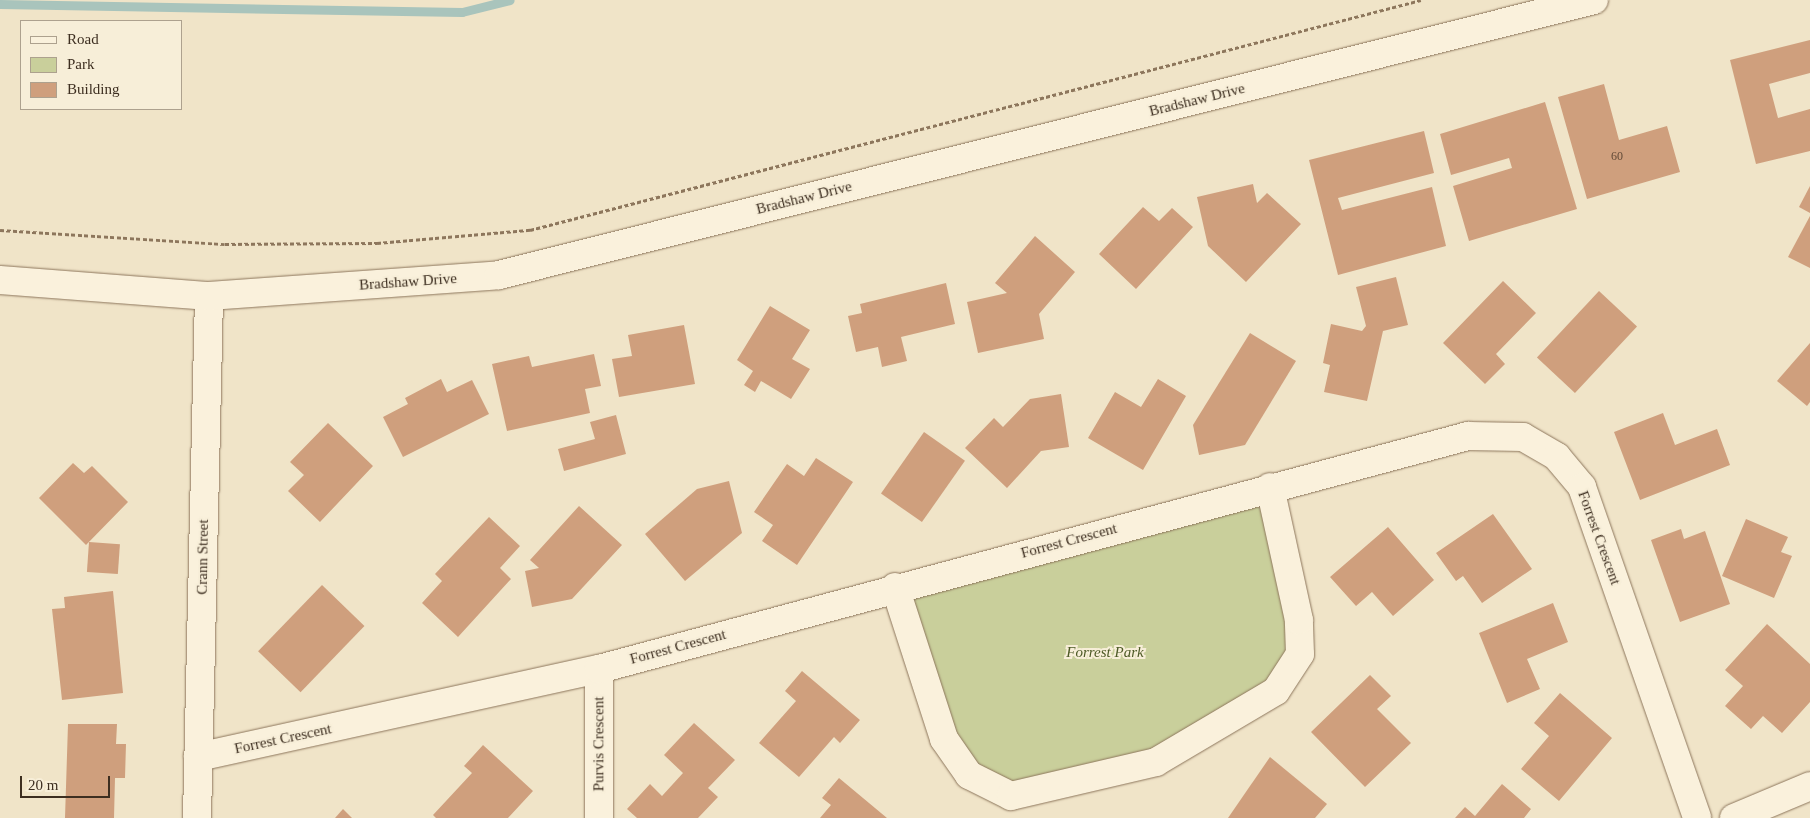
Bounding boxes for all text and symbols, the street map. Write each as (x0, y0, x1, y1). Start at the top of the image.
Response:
legend (20, 20, 182, 110)
text: Road (67, 31, 99, 47)
text: Park (67, 56, 95, 72)
street label: Bradshaw Drive (1147, 79, 1247, 121)
text: Building (67, 81, 120, 97)
house number: 60 (1611, 150, 1623, 164)
street label: Bradshaw Drive (754, 177, 854, 219)
street label: Bradshaw Drive (359, 270, 457, 294)
street label: Forrest Crescent (1574, 489, 1624, 587)
street label: Crann Street (193, 519, 213, 595)
street label: Forrest Crescent (1019, 520, 1119, 562)
street label: Forrest Crescent (628, 626, 728, 668)
park label: Forrest Park (1066, 644, 1144, 662)
street label: Purvis Crescent (590, 697, 608, 791)
street label: Forrest Crescent (233, 720, 333, 758)
scale bar (22, 766, 112, 798)
text: 20 m (28, 777, 58, 793)

